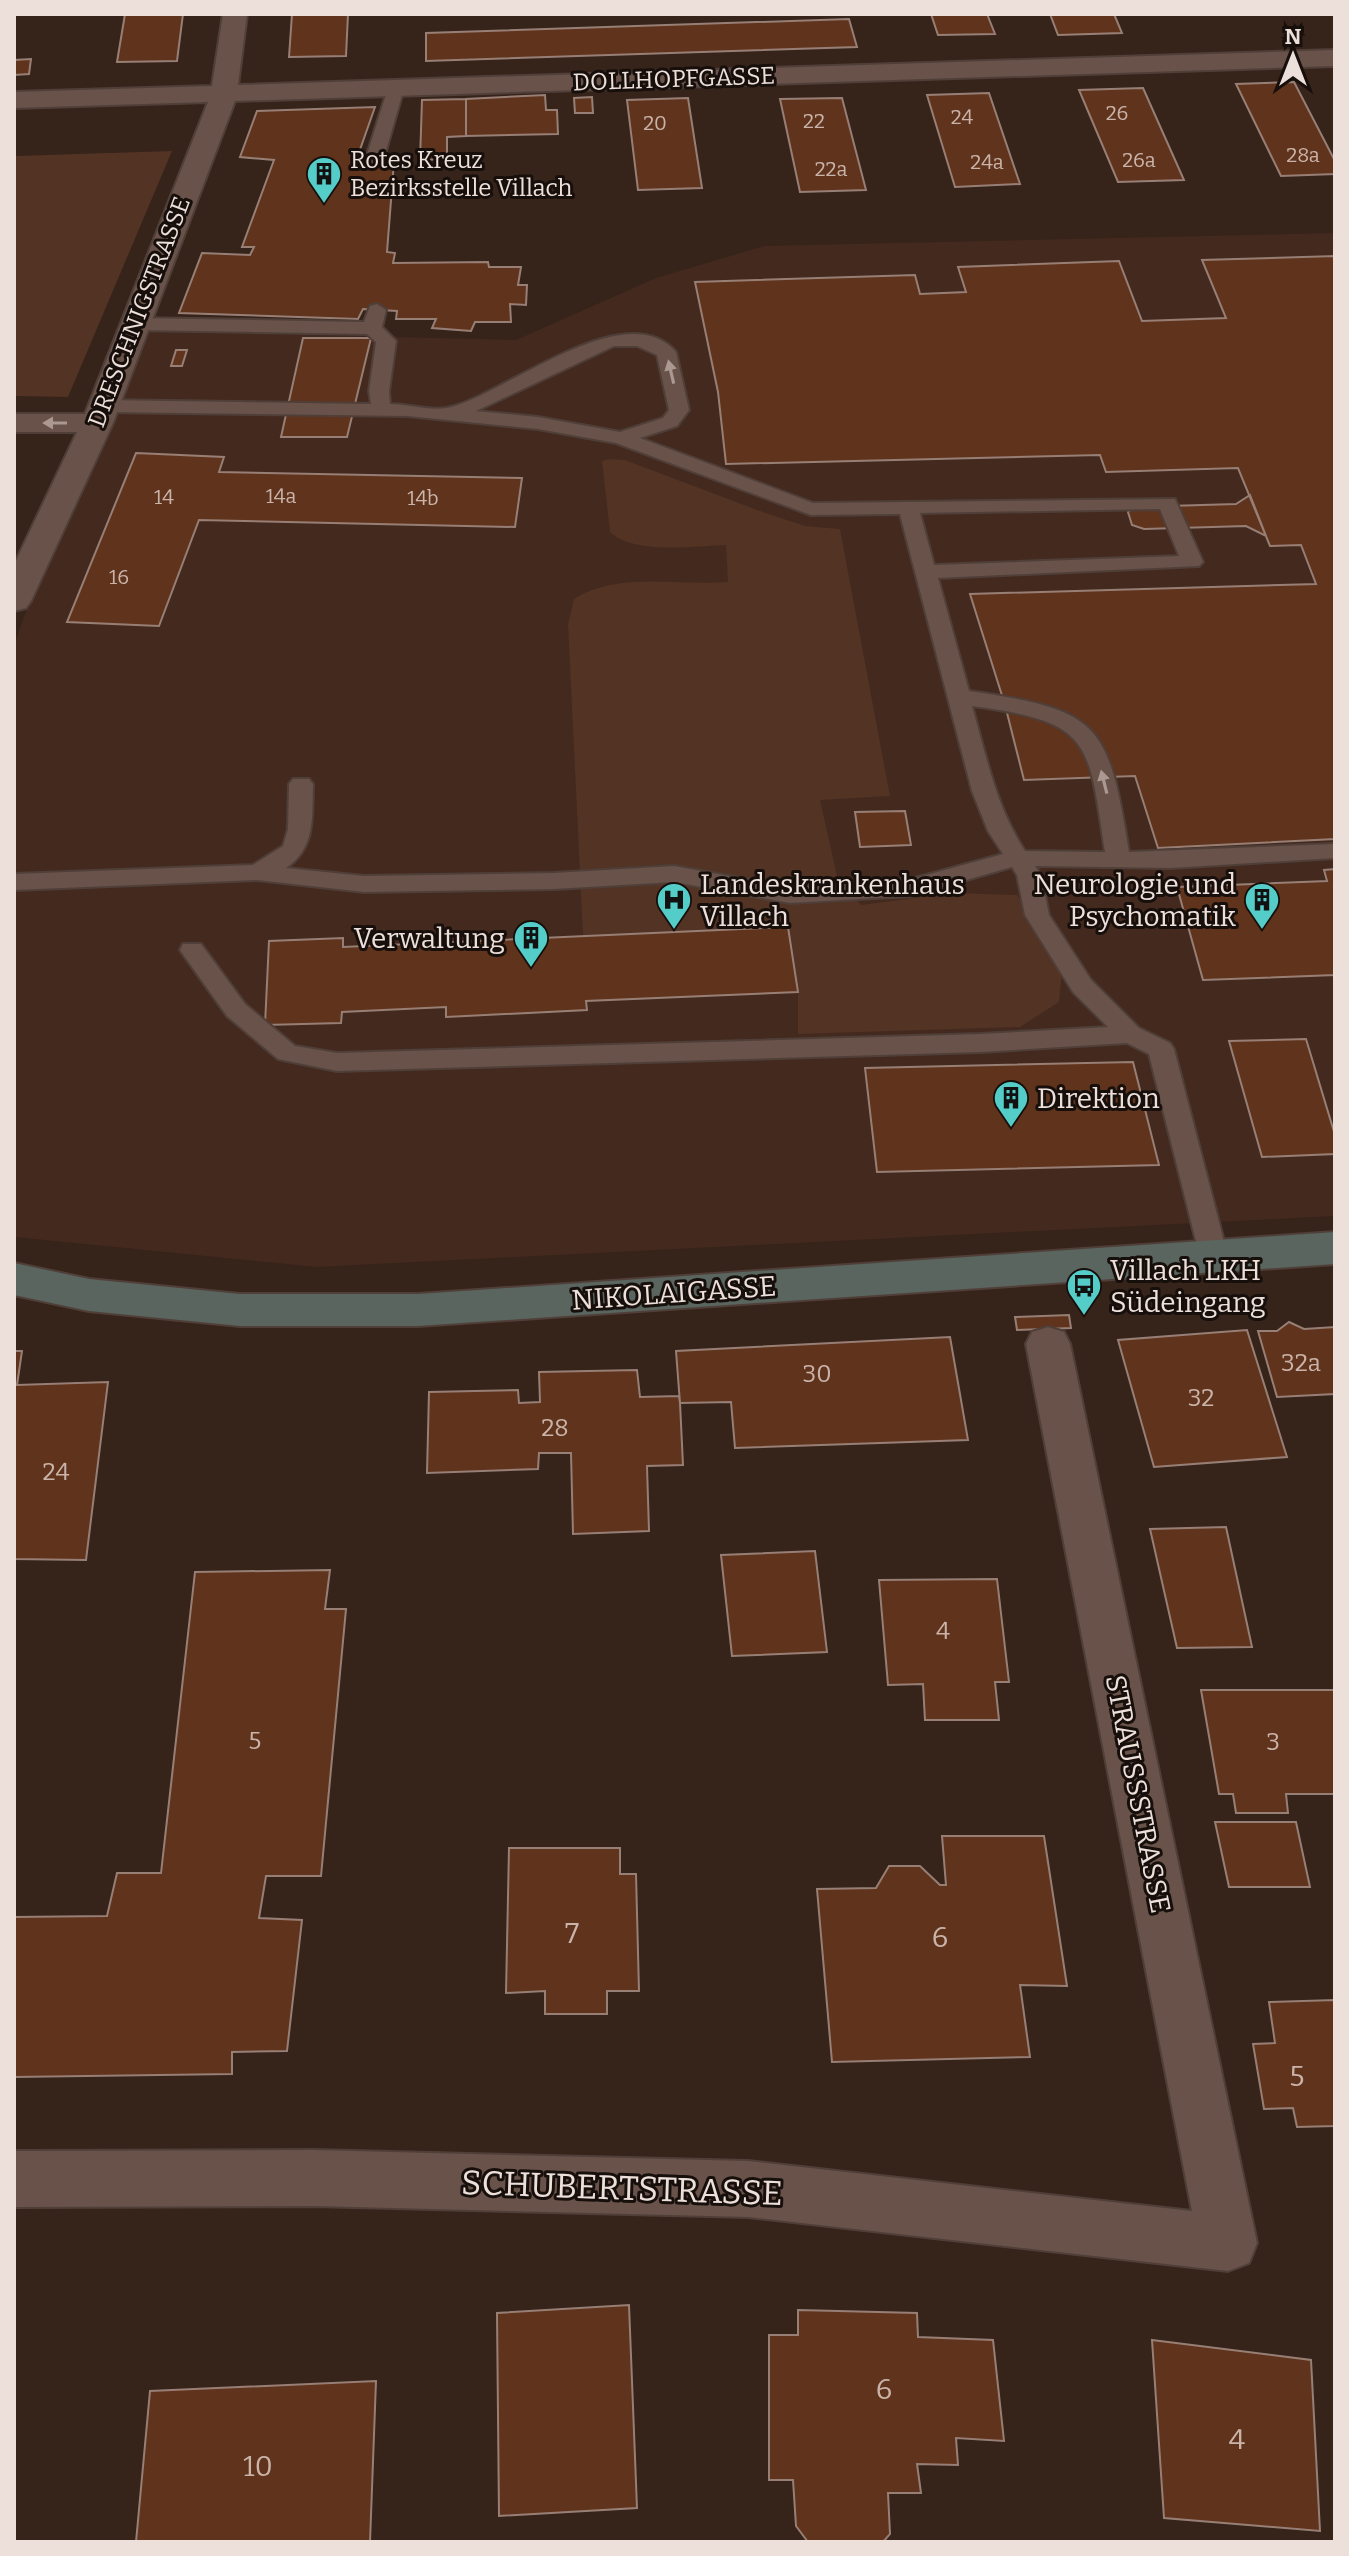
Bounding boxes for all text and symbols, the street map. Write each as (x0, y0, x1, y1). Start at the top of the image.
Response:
north arrow (1253, 16, 1333, 96)
text: N (1285, 23, 1302, 50)
street label: DOLLHOPFGASSE (572, 61, 776, 97)
house number: 26 (1106, 101, 1128, 125)
house number: 24 (951, 105, 974, 129)
house number: 22 (803, 109, 825, 133)
house number: 20 (643, 111, 667, 135)
house number: 28a (1286, 143, 1320, 167)
place label: Rotes Kreuz Bezirksstelle Villach (350, 146, 572, 202)
house number: 26a (1122, 148, 1156, 172)
house number: 24a (970, 150, 1004, 174)
building icon: Rotes Kreuz Bezirksstelle Villach (305, 155, 343, 205)
house number: 22a (815, 157, 847, 181)
street label: DRESCHNIGSTRASSE (82, 193, 196, 431)
one-way arrow (664, 359, 676, 384)
one-way arrow (42, 417, 67, 429)
house number: 14a (266, 484, 296, 508)
house number: 14 (154, 485, 174, 509)
house number: 14b (407, 486, 439, 510)
house number: 16 (109, 565, 129, 589)
one-way arrow (1097, 769, 1110, 794)
place label: Landeskrankenhaus Villach (700, 868, 965, 933)
place label: Neurologie und Psychomatik (1033, 868, 1236, 933)
hospital icon: Landeskrankenhaus Villach (655, 881, 693, 931)
building icon: Neurologie und Psychomatik (1243, 881, 1281, 931)
building icon: Verwaltung (512, 919, 550, 969)
place label: Verwaltung (354, 922, 505, 955)
building icon: Direktion (992, 1079, 1030, 1129)
place label: Direktion (1037, 1082, 1160, 1115)
place label: Villach LKH Südeingang (1110, 1254, 1266, 1319)
bus stop icon: Villach LKH Südeingang (1065, 1267, 1103, 1317)
street label: NIKOLAIGASSE (571, 1269, 777, 1317)
house number: 32a (1281, 1349, 1321, 1377)
house number: 30 (802, 1360, 832, 1388)
house number: 32 (1188, 1384, 1214, 1412)
house number: 28 (541, 1414, 569, 1442)
house number: 24 (42, 1458, 70, 1486)
house number: 4 (936, 1617, 950, 1645)
street label: STRAUSSSTRASSE (1099, 1672, 1177, 1916)
house number: 5 (249, 1727, 261, 1755)
house number: 3 (1266, 1728, 1280, 1756)
house number: 7 (565, 1917, 579, 1950)
house number: 6 (932, 1921, 948, 1954)
house number: 5 (1290, 2060, 1304, 2093)
street label: SCHUBERTSTRASSE (460, 2162, 784, 2214)
house number: 6 (876, 2373, 892, 2406)
house number: 4 (1229, 2423, 1245, 2456)
house number: 10 (243, 2450, 273, 2483)

